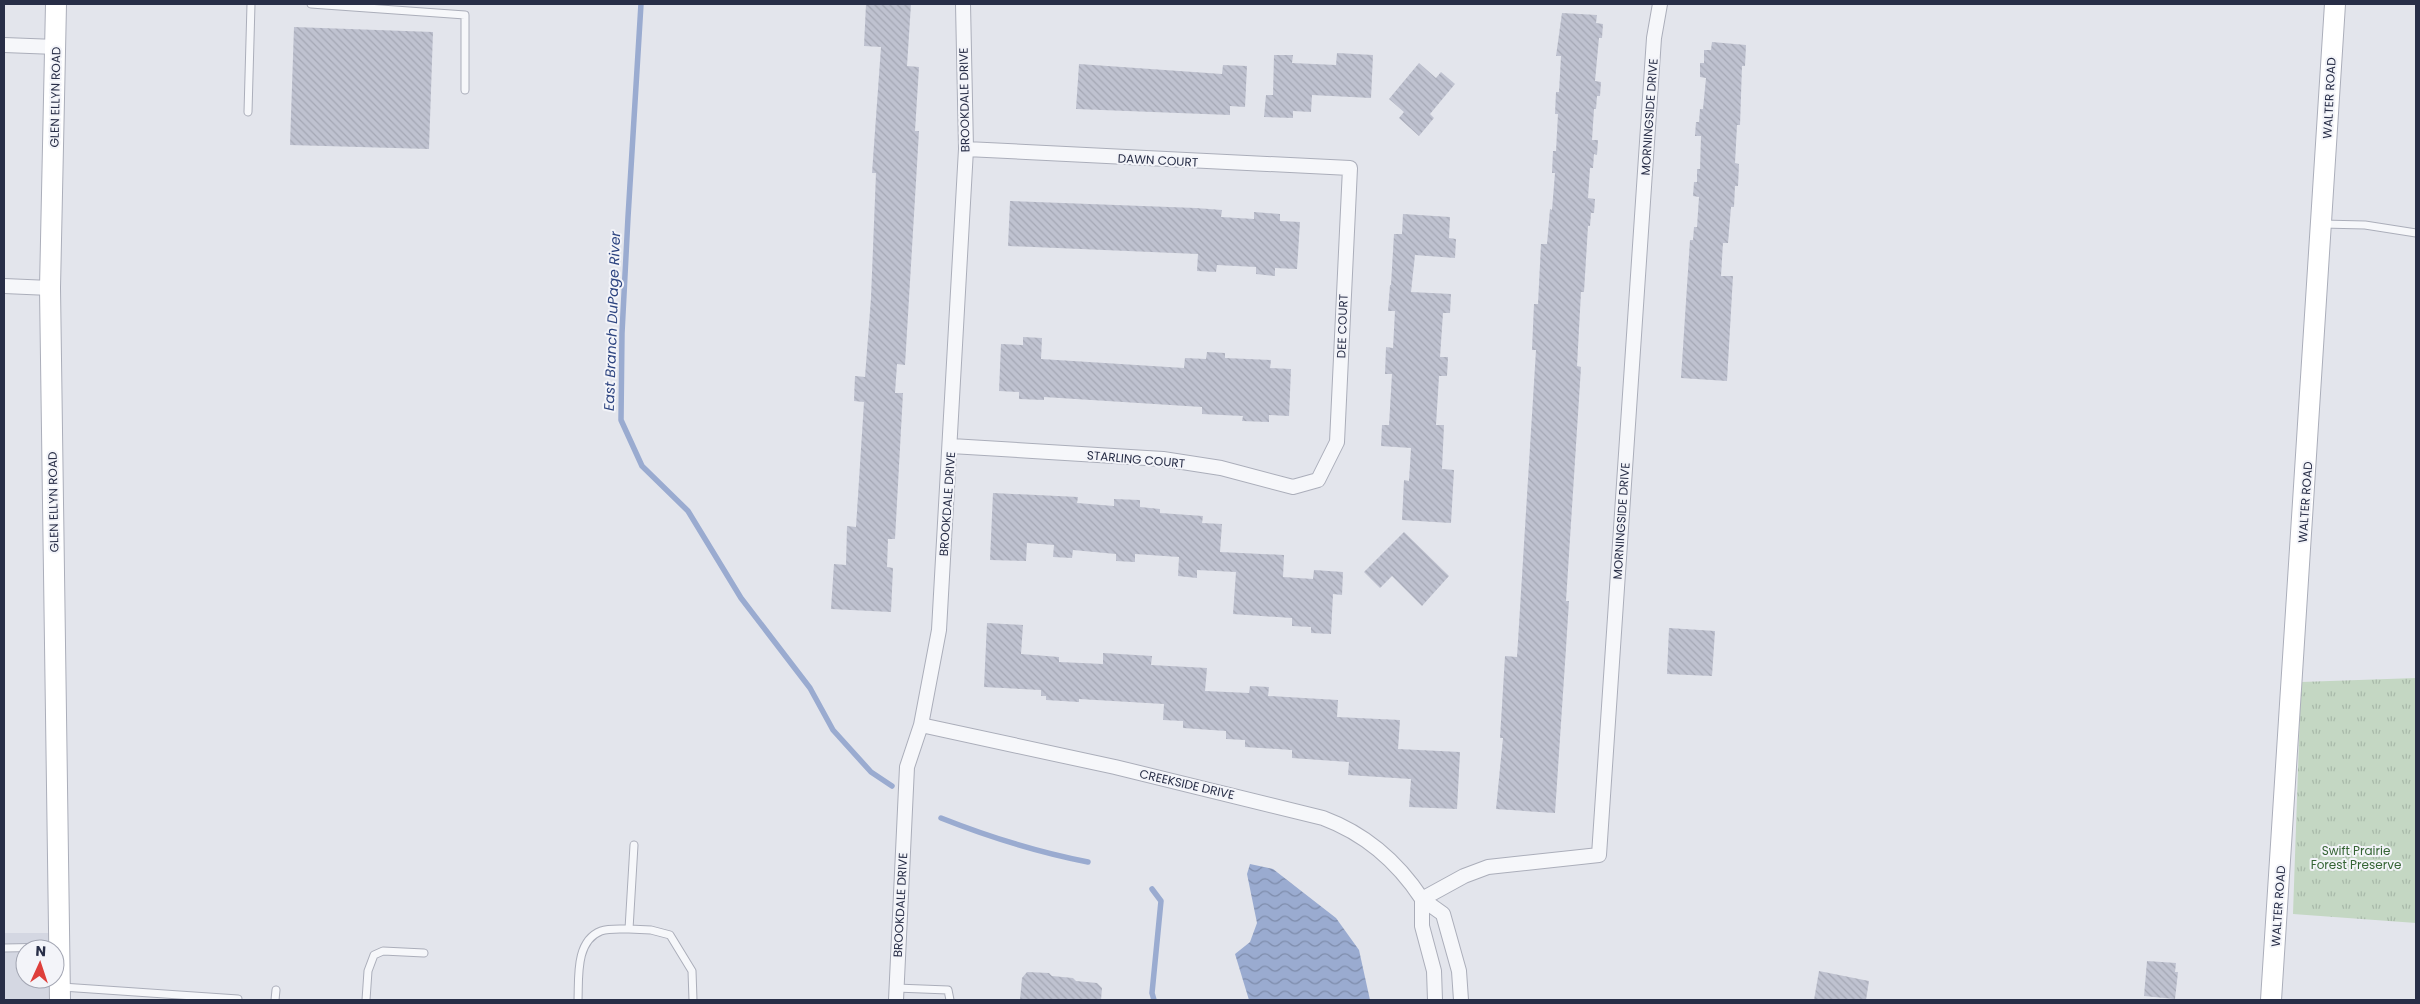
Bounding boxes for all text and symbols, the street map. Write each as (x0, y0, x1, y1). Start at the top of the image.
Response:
street label: GLEN ELLYN ROAD (46, 46, 64, 148)
street label: BROOKDALE DRIVE (955, 47, 973, 153)
street label: WALTER ROAD (2318, 57, 2340, 139)
street label: MORNINGSIDE DRIVE (1636, 58, 1662, 176)
street label: DAWN COURT (1117, 149, 1199, 171)
water label: East Branch DuPage River (599, 230, 625, 411)
street label: DEE COURT (1332, 293, 1352, 359)
street label: STARLING COURT (1086, 446, 1186, 472)
street label: GLEN ELLYN ROAD (44, 451, 62, 553)
street label: BROOKDALE DRIVE (935, 451, 959, 557)
street label: WALTER ROAD (2294, 461, 2316, 543)
street label: MORNINGSIDE DRIVE (1608, 462, 1634, 580)
street label: CREEKSIDE DRIVE (1138, 765, 1236, 803)
park label: Swift Prairie Forest Preserve (2311, 842, 2401, 873)
street label: BROOKDALE DRIVE (889, 852, 911, 958)
street label: WALTER ROAD (2267, 865, 2289, 947)
north arrow (15, 939, 65, 989)
text: N (35, 941, 46, 961)

